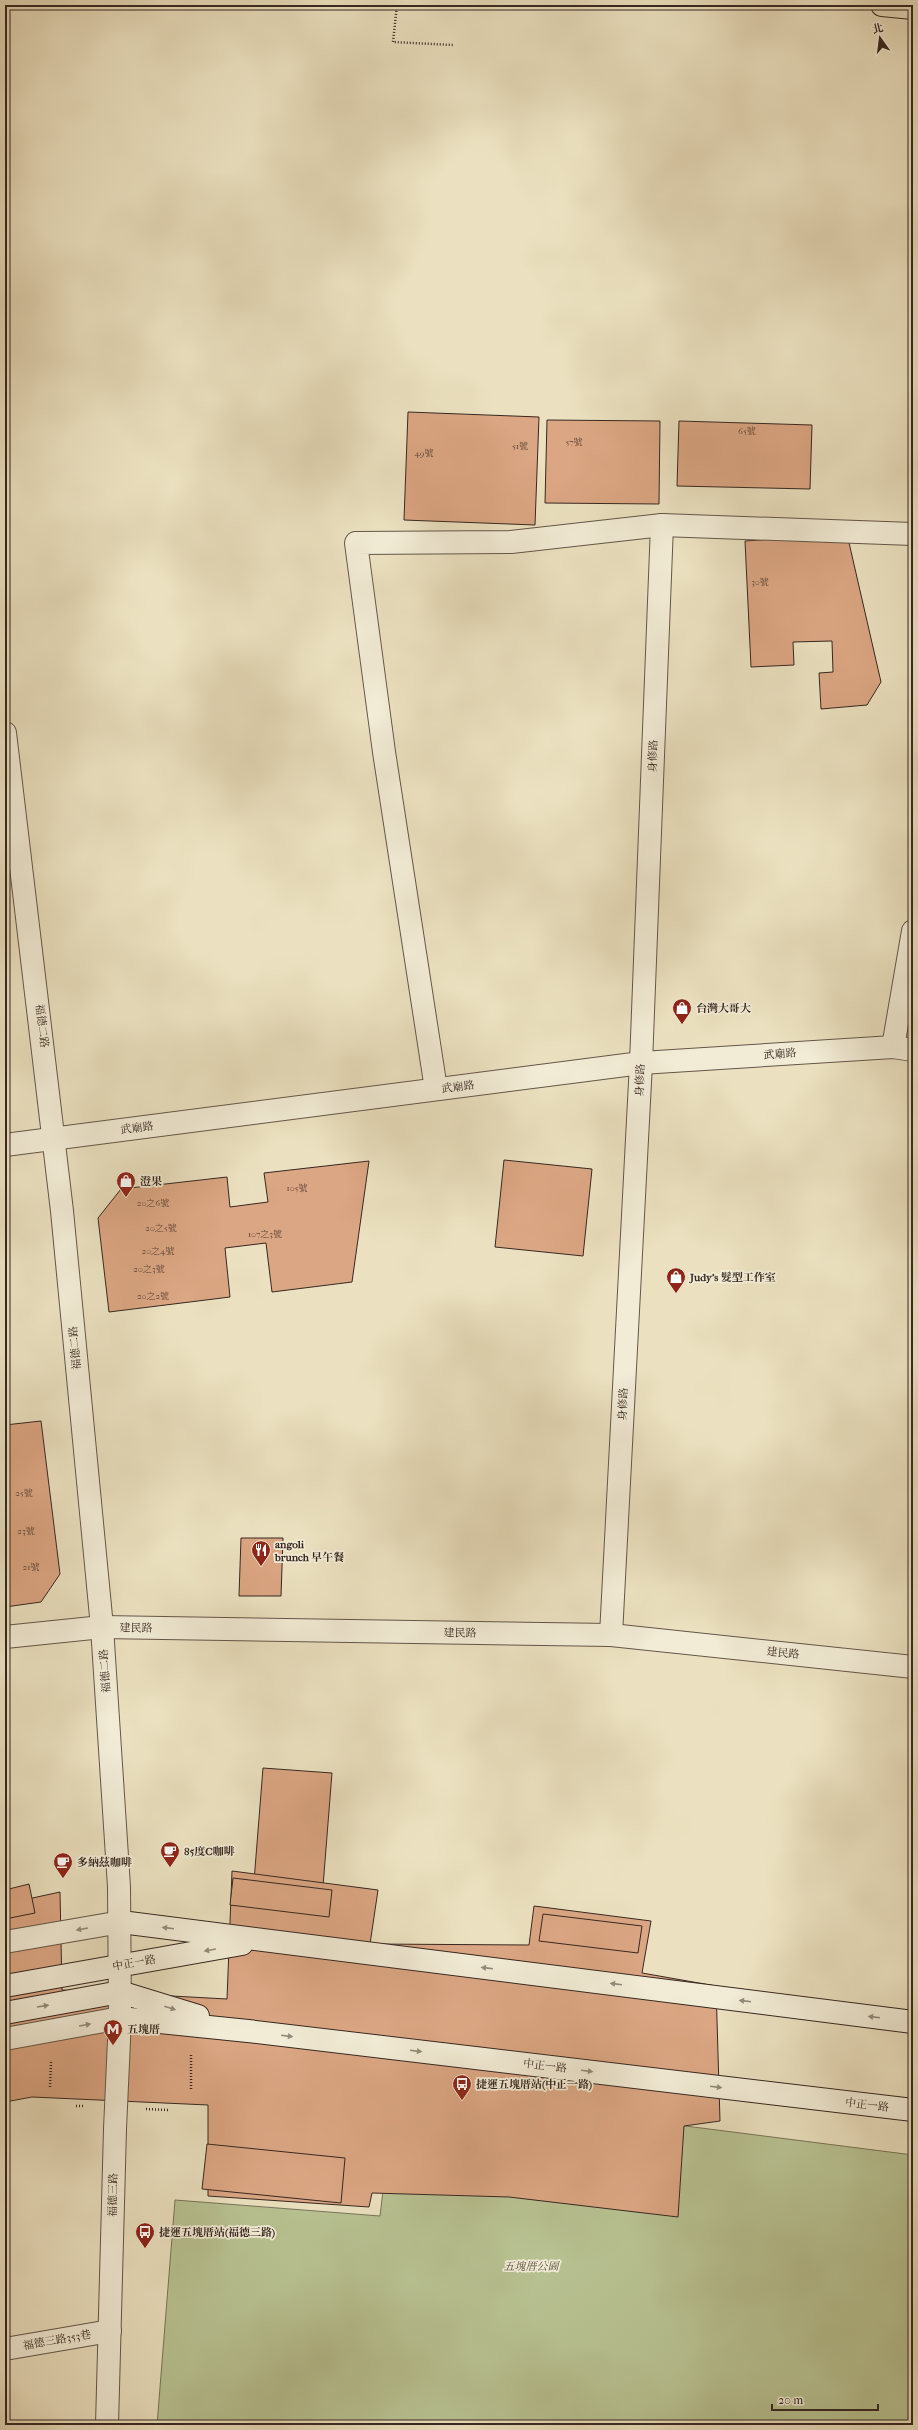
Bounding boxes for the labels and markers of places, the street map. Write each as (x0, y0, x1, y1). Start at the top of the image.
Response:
shop icon: 台灣大哥大 (671, 997, 693, 1025)
place label: 台灣大哥大 (696, 1002, 751, 1015)
shop icon: 澄果 (115, 1170, 137, 1198)
place label: 澄果 (140, 1175, 162, 1188)
shop icon: Judy's 髮型工作室 (665, 1266, 687, 1294)
place label: Judy's 髮型工作室 (689, 1271, 776, 1284)
place label: angoli brunch 早午餐 (274, 1538, 344, 1564)
restaurant icon: angoli brunch 早午餐 (250, 1539, 272, 1567)
cafe icon: 85度C咖啡 (159, 1840, 181, 1868)
place label: 85度C咖啡 (184, 1845, 235, 1858)
cafe icon: 多納茲咖啡 (52, 1851, 74, 1879)
place label: 多納茲咖啡 (77, 1856, 132, 1869)
metro station icon: 五塊厝 (102, 2018, 124, 2046)
place label: 五塊厝 (127, 2023, 160, 2036)
bus stop icon: 捷運五塊厝站(中正一路) (451, 2073, 473, 2101)
place label: 捷運五塊厝站(中正一路) (476, 2078, 592, 2091)
bus stop icon: 捷運五塊厝站(福德三路) (134, 2221, 156, 2249)
place label: 捷運五塊厝站(福德三路) (159, 2226, 275, 2239)

